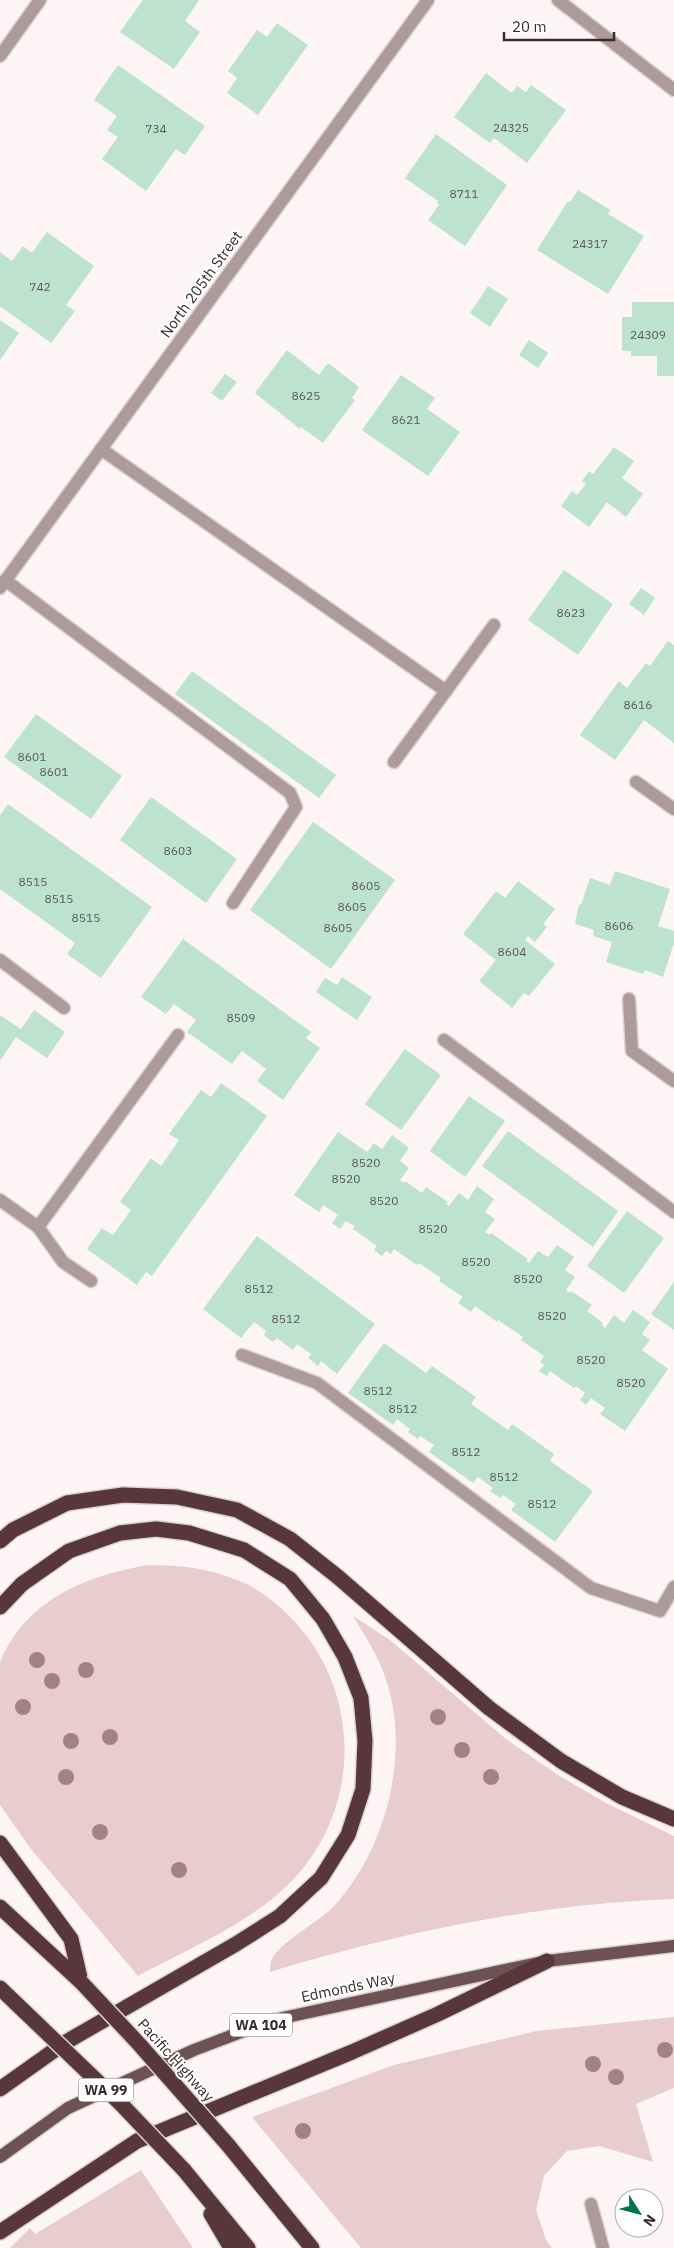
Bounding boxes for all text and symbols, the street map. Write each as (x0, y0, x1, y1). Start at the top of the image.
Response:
scale bar (504, 10, 614, 42)
text: 20 m (512, 17, 547, 36)
house number: 24325 (493, 120, 529, 135)
house number: 734 (145, 121, 167, 136)
house number: 8711 (450, 186, 478, 201)
street label: North 205th Street (156, 227, 246, 341)
house number: 24317 (572, 236, 608, 251)
house number: 742 (29, 279, 51, 294)
house number: 24309 (630, 327, 666, 342)
house number: 8625 (292, 388, 320, 403)
house number: 8621 (392, 412, 420, 427)
house number: 8623 (557, 605, 585, 620)
house number: 8616 (624, 697, 652, 712)
house number: 8601 (18, 749, 46, 764)
house number: 8601 (40, 764, 68, 779)
house number: 8603 (164, 843, 192, 858)
house number: 8515 (19, 874, 47, 889)
house number: 8605 (352, 878, 380, 893)
house number: 8515 (45, 891, 73, 906)
house number: 8605 (338, 899, 366, 914)
house number: 8515 (72, 910, 100, 925)
house number: 8606 (605, 918, 633, 933)
house number: 8605 (324, 920, 352, 935)
house number: 8604 (498, 944, 526, 959)
house number: 8509 (227, 1010, 255, 1025)
house number: 8520 (352, 1155, 380, 1170)
house number: 8520 (332, 1171, 360, 1186)
house number: 8520 (370, 1193, 398, 1208)
house number: 8520 (419, 1221, 447, 1236)
house number: 8520 (462, 1254, 490, 1269)
house number: 8520 (514, 1271, 542, 1286)
house number: 8512 (245, 1281, 273, 1296)
house number: 8520 (538, 1308, 566, 1323)
house number: 8512 (272, 1311, 300, 1326)
house number: 8520 (577, 1352, 605, 1367)
house number: 8520 (617, 1375, 645, 1390)
house number: 8512 (364, 1383, 392, 1398)
house number: 8512 (389, 1401, 417, 1416)
house number: 8512 (452, 1444, 480, 1459)
house number: 8512 (490, 1469, 518, 1484)
house number: 8512 (528, 1496, 556, 1511)
street label: Edmonds Way (299, 1968, 397, 2006)
street label: Pacific Highway (134, 2014, 219, 2106)
road number: WA 104 (230, 2014, 292, 2036)
road number: WA 99 (78, 2078, 134, 2102)
north arrow (614, 2188, 664, 2238)
text: N (639, 2211, 660, 2230)

